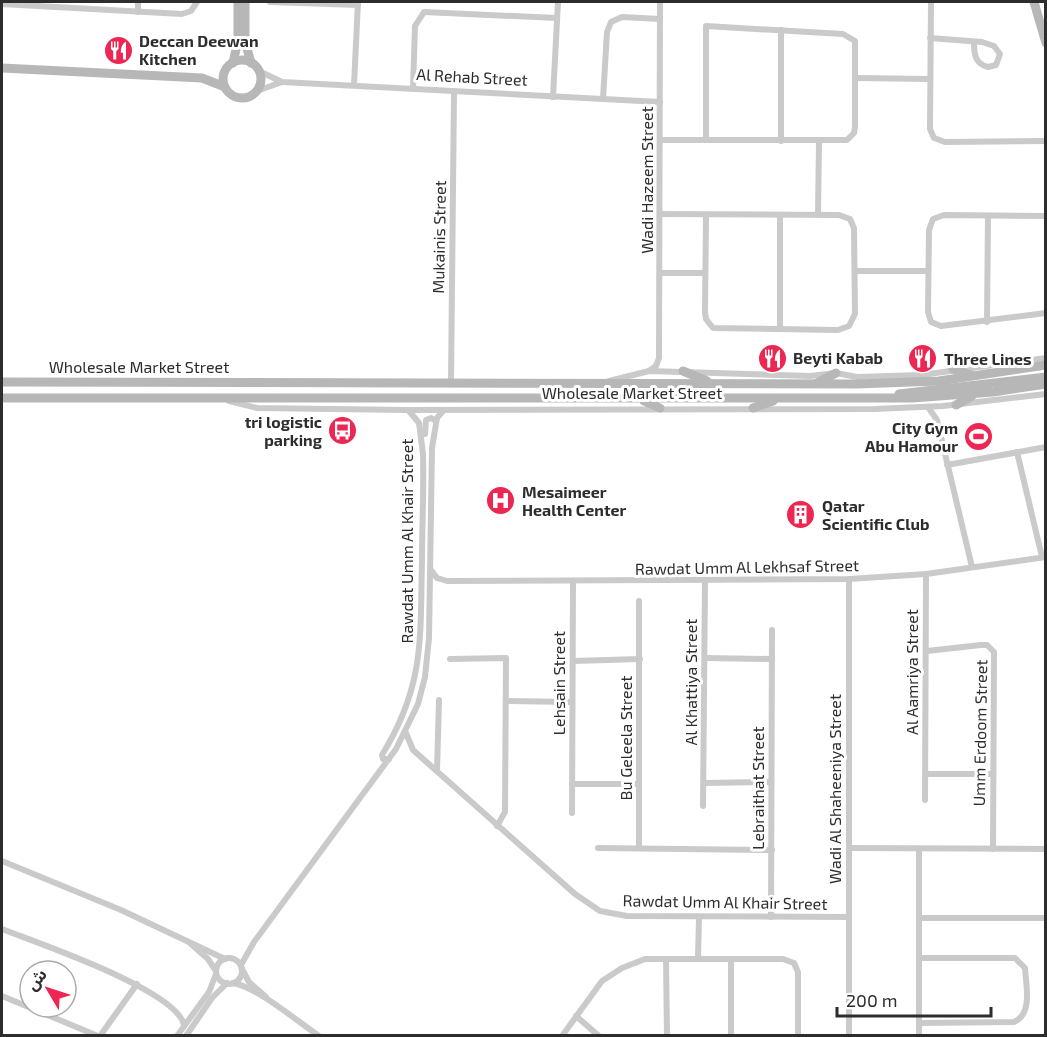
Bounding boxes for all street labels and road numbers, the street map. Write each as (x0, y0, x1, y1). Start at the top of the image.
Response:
street label: Al Rehab Street (416, 64, 528, 89)
street label: Wadi Hazeem Street (637, 106, 656, 254)
street label: Mukainis Street (428, 180, 449, 294)
street label: Wholesale Market Street (49, 357, 229, 376)
street label: Wholesale Market Street (542, 383, 722, 402)
street label: Rawdat Umm Al Khair Street (397, 439, 416, 643)
street label: Rawdat Umm Al Lekhsaf Street (635, 555, 859, 578)
street label: Al Aamriya Street (902, 609, 921, 735)
street label: Al Khattiya Street (681, 619, 700, 745)
street label: Lehsain Street (549, 631, 568, 735)
street label: Umm Erdoom Street (969, 659, 990, 807)
street label: Bu Geleela Street (616, 676, 635, 800)
street label: Wadi Al Shaheeniya Street (825, 694, 844, 884)
street label: Lebraithat Street (748, 726, 767, 850)
street label: Rawdat Umm Al Khair Street (622, 890, 828, 913)

